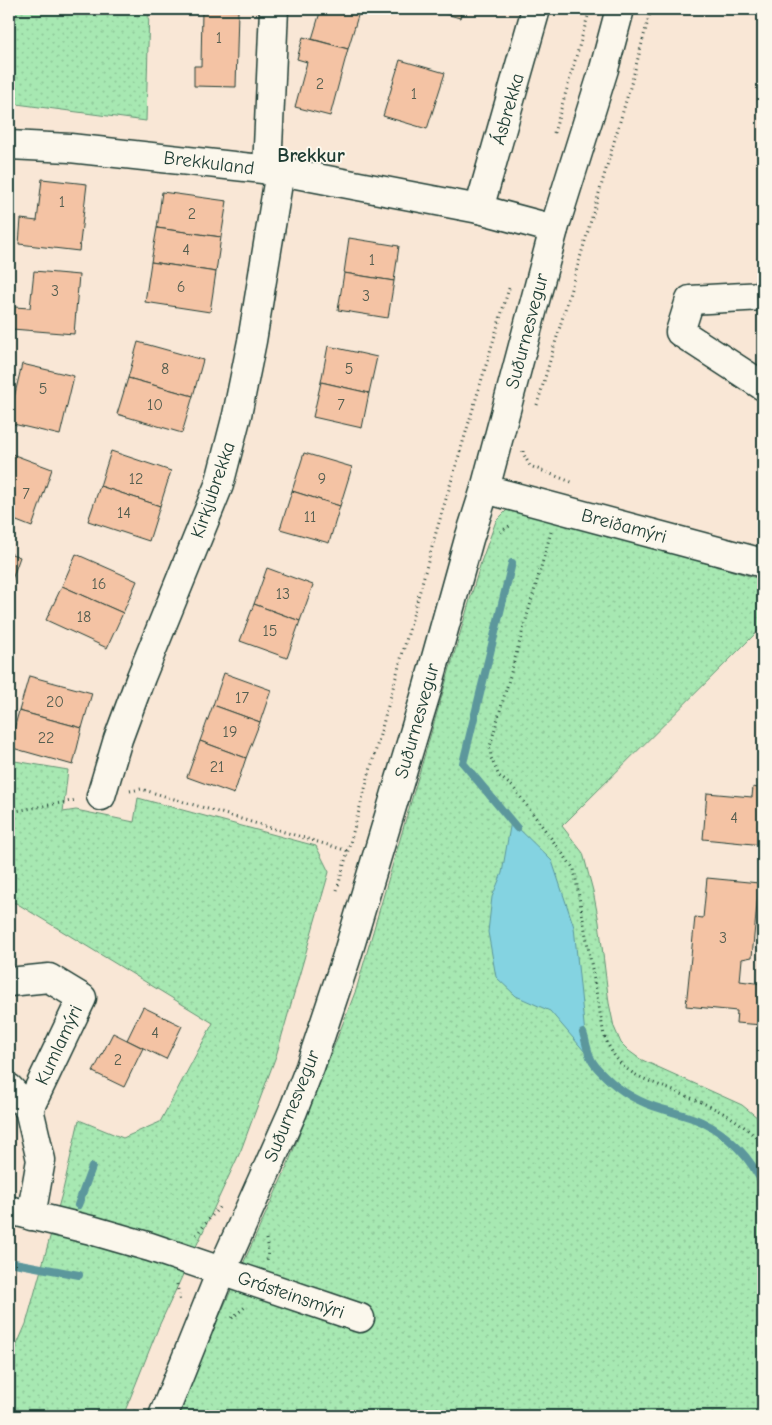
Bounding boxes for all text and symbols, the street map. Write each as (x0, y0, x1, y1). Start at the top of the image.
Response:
house number: 1 (216, 29, 222, 47)
street label: Ásbrekka (487, 71, 529, 147)
house number: 2 (316, 75, 324, 93)
house number: 1 (411, 85, 417, 103)
district label: Brekkur (277, 144, 345, 167)
street label: Brekkuland (162, 147, 256, 179)
house number: 1 (59, 193, 65, 211)
house number: 2 (188, 205, 196, 223)
house number: 4 (182, 241, 190, 259)
house number: 1 (369, 251, 375, 269)
street label: Suðurnesvegur (501, 270, 553, 391)
house number: 6 (177, 278, 185, 296)
house number: 3 (51, 282, 59, 300)
house number: 3 (362, 287, 370, 305)
house number: 8 (161, 360, 169, 378)
house number: 5 (345, 360, 353, 378)
house number: 5 (39, 380, 47, 398)
house number: 10 (147, 396, 163, 414)
house number: 7 (337, 396, 345, 414)
street label: Kirkjubrekka (186, 439, 240, 541)
house number: 12 (129, 470, 143, 488)
house number: 9 (318, 470, 326, 488)
house number: 7 (22, 485, 30, 503)
house number: 14 (117, 504, 131, 522)
street label: Breiðamýri (579, 504, 669, 548)
house number: 11 (304, 508, 316, 526)
house number: 16 (91, 575, 107, 593)
house number: 13 (276, 585, 290, 603)
house number: 18 (77, 608, 91, 626)
house number: 15 (262, 622, 278, 640)
street label: Suðurnesvegur (390, 660, 444, 781)
house number: 17 (235, 689, 249, 707)
house number: 20 (46, 693, 64, 711)
house number: 19 (223, 723, 237, 741)
house number: 22 (38, 729, 54, 747)
house number: 21 (210, 758, 224, 776)
house number: 4 (730, 809, 738, 827)
house number: 3 (719, 929, 727, 947)
street label: Kumlamýri (31, 1001, 87, 1089)
house number: 4 (151, 1024, 159, 1042)
street label: Suðurnesvegur (260, 1046, 325, 1165)
house number: 2 (114, 1051, 122, 1069)
street label: Grásteinsmýri (235, 1266, 347, 1324)

